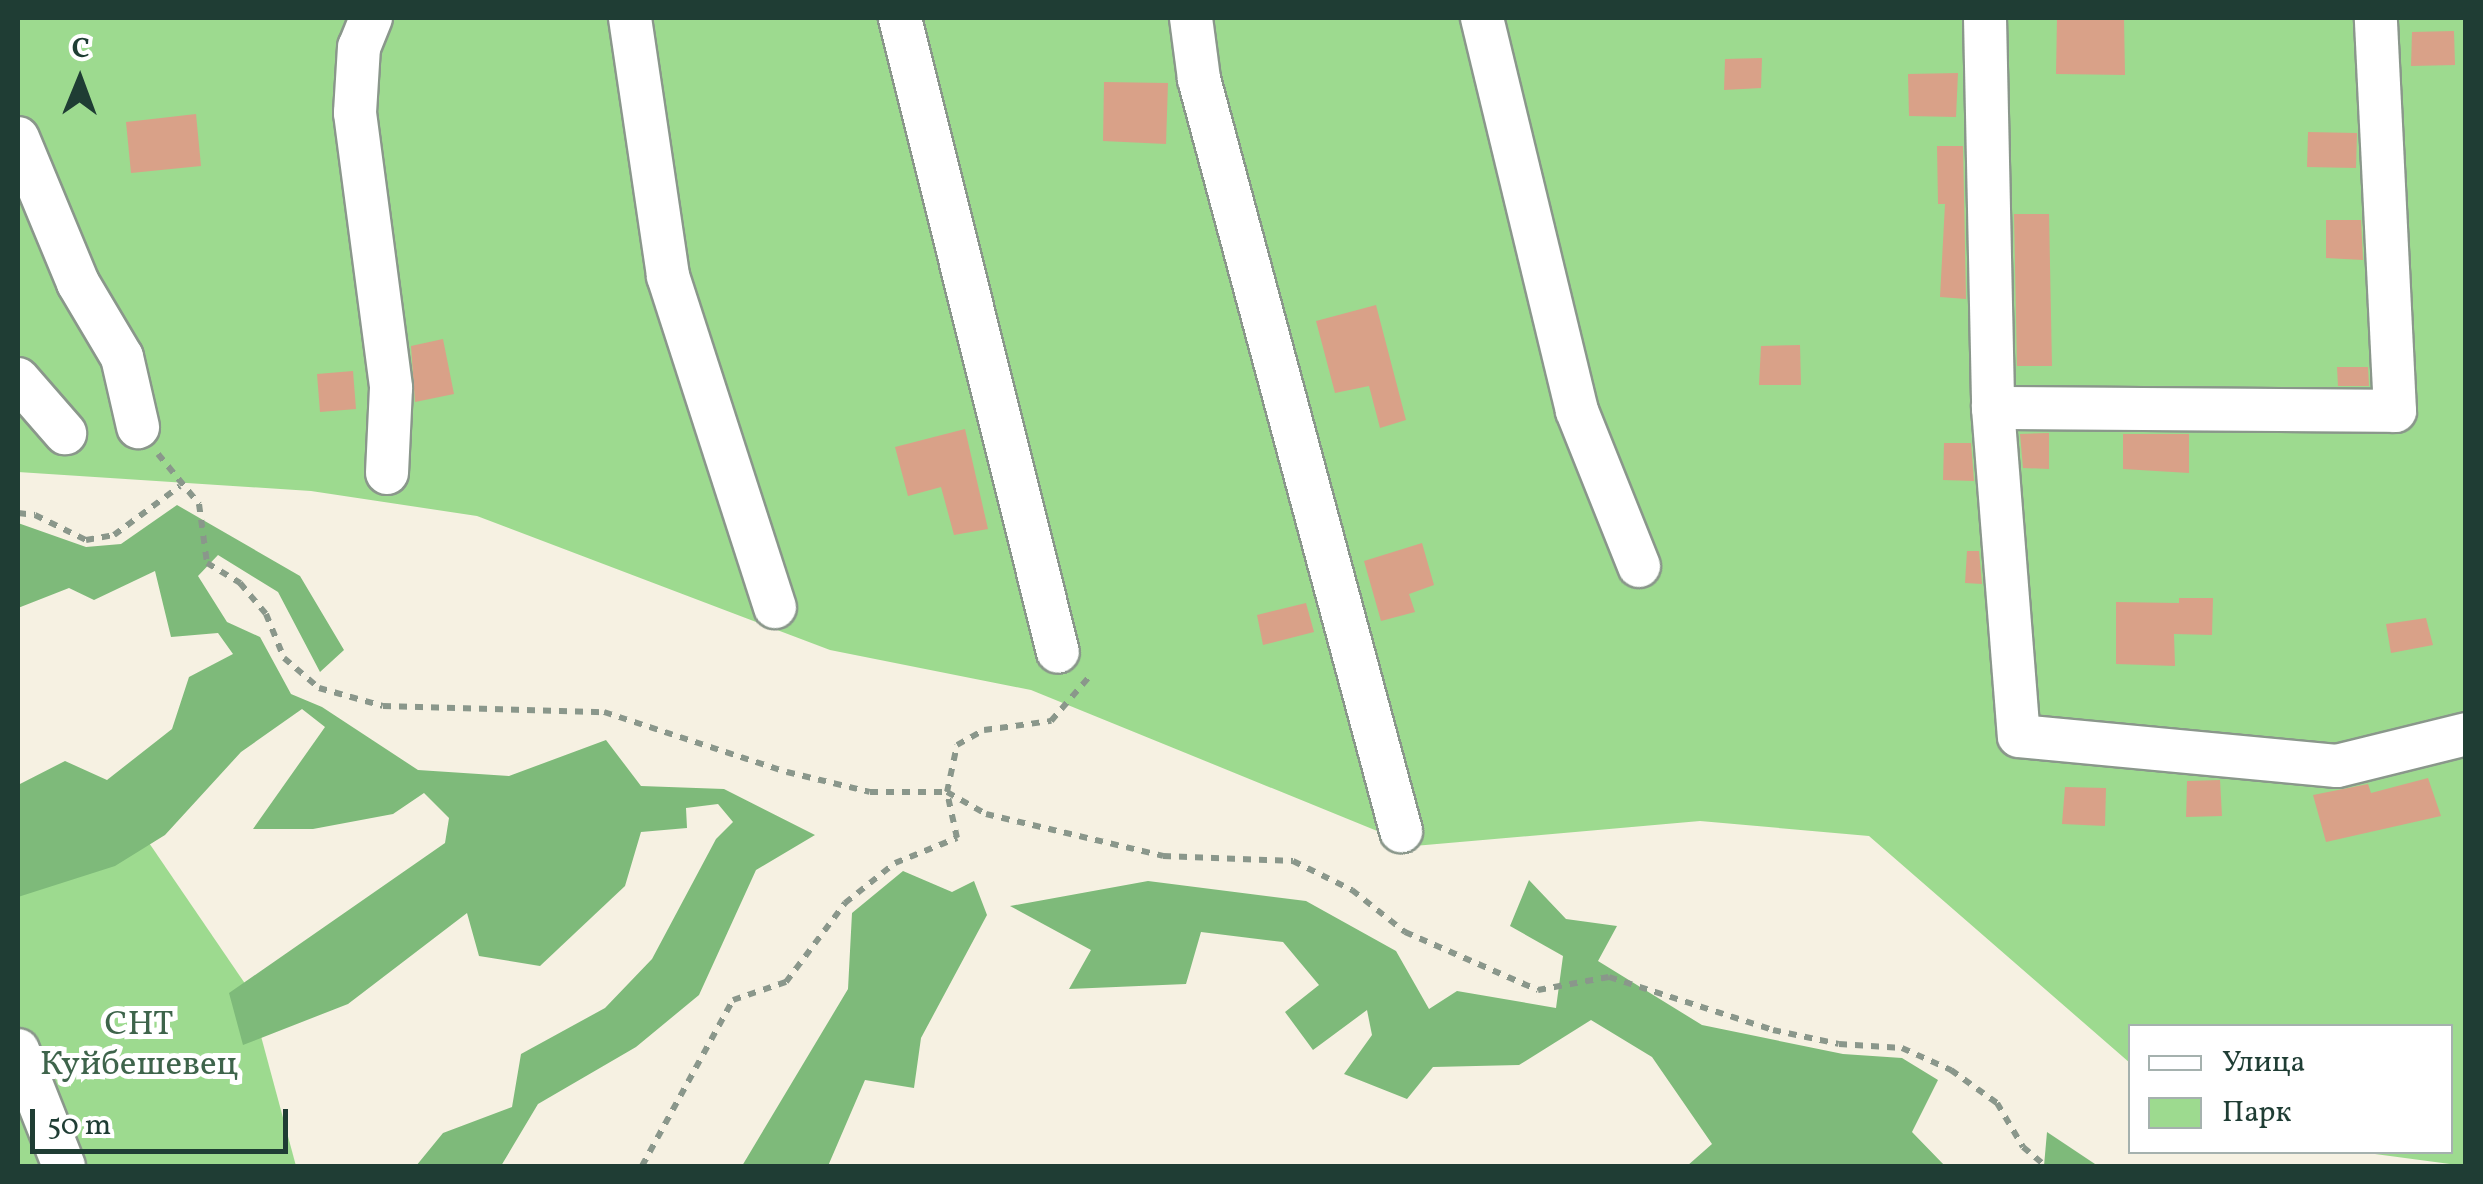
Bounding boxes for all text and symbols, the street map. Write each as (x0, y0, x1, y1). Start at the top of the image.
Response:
north arrow (30, 30, 130, 130)
text: С (71, 30, 90, 69)
park label: СНТ Куйбешевец (40, 1004, 238, 1086)
legend (2128, 1024, 2453, 1154)
text: Улица (2222, 1042, 2305, 1084)
scale bar (35, 1089, 292, 1151)
text: Парк (2222, 1092, 2291, 1134)
text: 50 m (47, 1105, 111, 1147)

